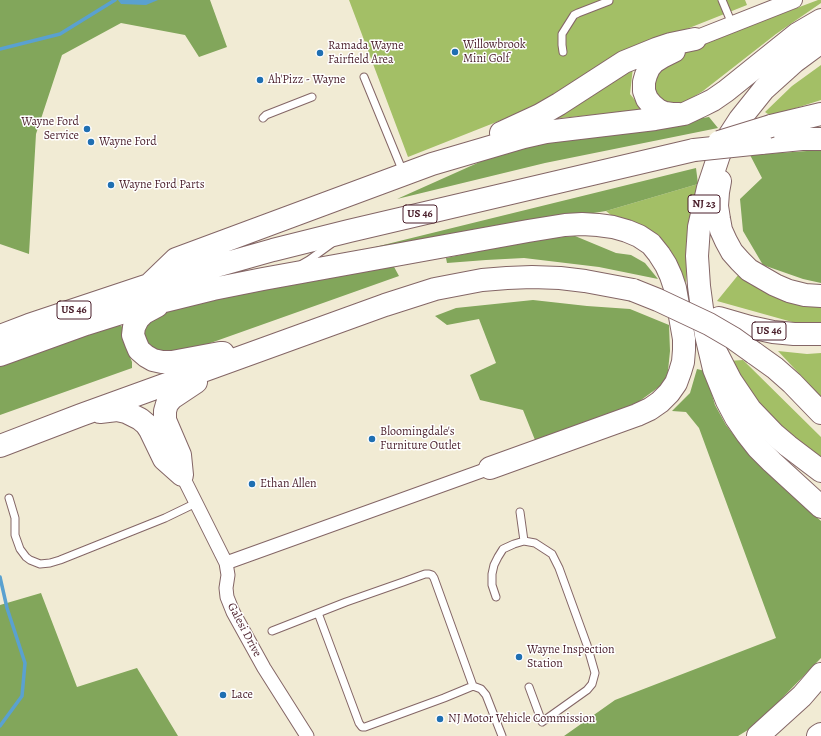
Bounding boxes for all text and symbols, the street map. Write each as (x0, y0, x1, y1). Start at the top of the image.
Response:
place label: Willowbrook Mini Golf (463, 38, 526, 66)
place label: Ramada Wayne Fairfield Area (328, 39, 404, 67)
marker: Willowbrook Mini Golf (450, 47, 460, 57)
marker: Ramada Wayne Fairfield Area (315, 48, 325, 58)
place label: Ah'Pizz - Wayne (268, 73, 345, 87)
marker: Ah'Pizz - Wayne (255, 75, 265, 85)
place label: Wayne Ford Service (21, 115, 79, 143)
marker: Wayne Ford Service (82, 124, 92, 134)
place label: Wayne Ford (99, 135, 157, 149)
marker: Wayne Ford (86, 137, 96, 147)
place label: Wayne Ford Parts (119, 178, 204, 192)
marker: Wayne Ford Parts (106, 180, 116, 190)
road number: NJ 23 (688, 195, 720, 213)
road number: US 46 (403, 205, 437, 223)
road number: US 46 (57, 301, 91, 319)
road number: US 46 (752, 322, 786, 340)
place label: Bloomingdale's Furniture Outlet (380, 425, 461, 453)
marker: Bloomingdale's Furniture Outlet (367, 434, 377, 444)
place label: Ethan Allen (260, 477, 317, 491)
marker: Ethan Allen (247, 479, 257, 489)
street label: Galesi Drive (224, 600, 264, 660)
place label: Wayne Inspection Station (527, 643, 615, 671)
marker: Wayne Inspection Station (514, 652, 524, 662)
place label: Lace (231, 688, 253, 702)
marker: Lace (218, 690, 228, 700)
place label: NJ Motor Vehicle Commission (448, 712, 595, 726)
marker: NJ Motor Vehicle Commission (435, 714, 445, 724)

